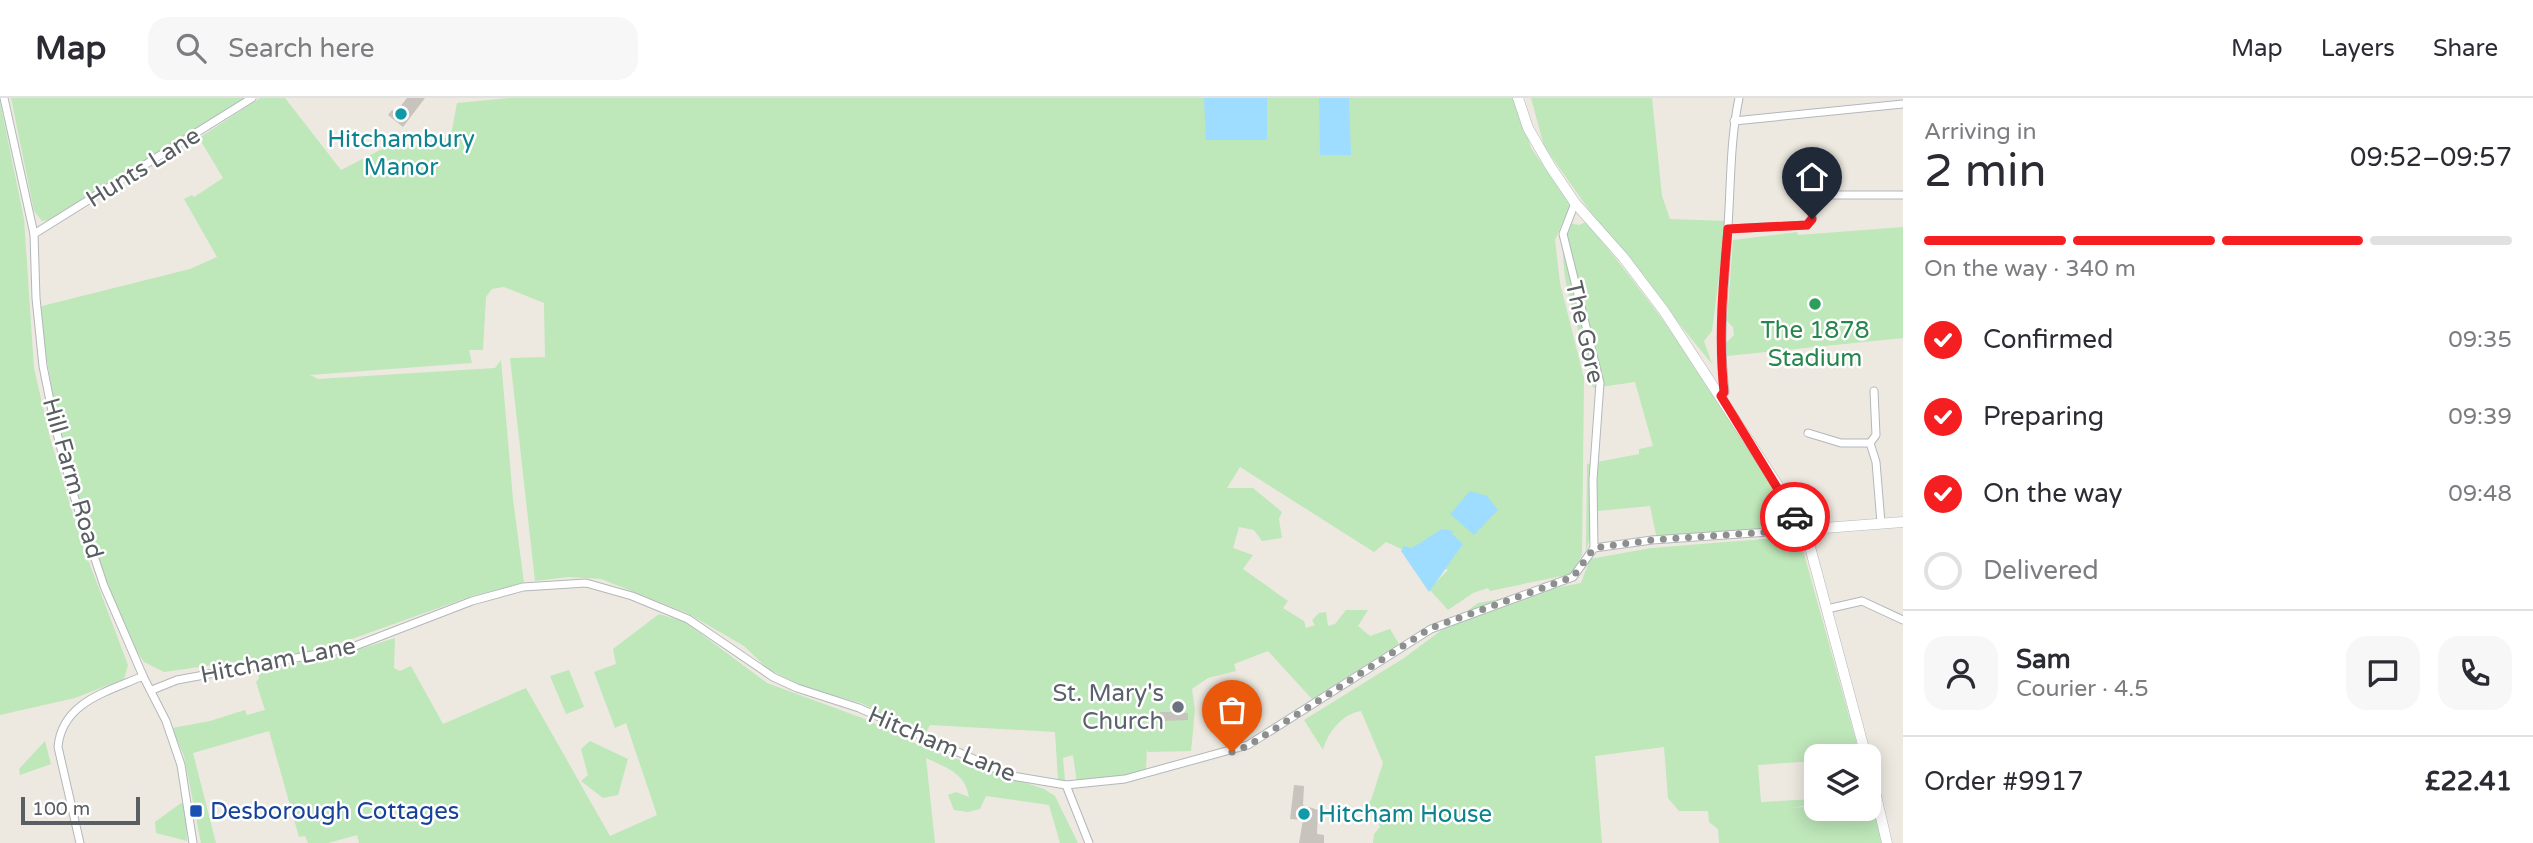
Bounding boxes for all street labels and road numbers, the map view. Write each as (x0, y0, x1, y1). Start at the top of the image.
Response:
street label: Hunts Lane (81, 121, 206, 214)
street label: The Gore (1559, 278, 1610, 386)
street label: Hill Farm Road (36, 394, 109, 562)
street label: Hitcham Lane (198, 631, 358, 690)
street label: Hitcham Lane (864, 700, 1020, 789)

